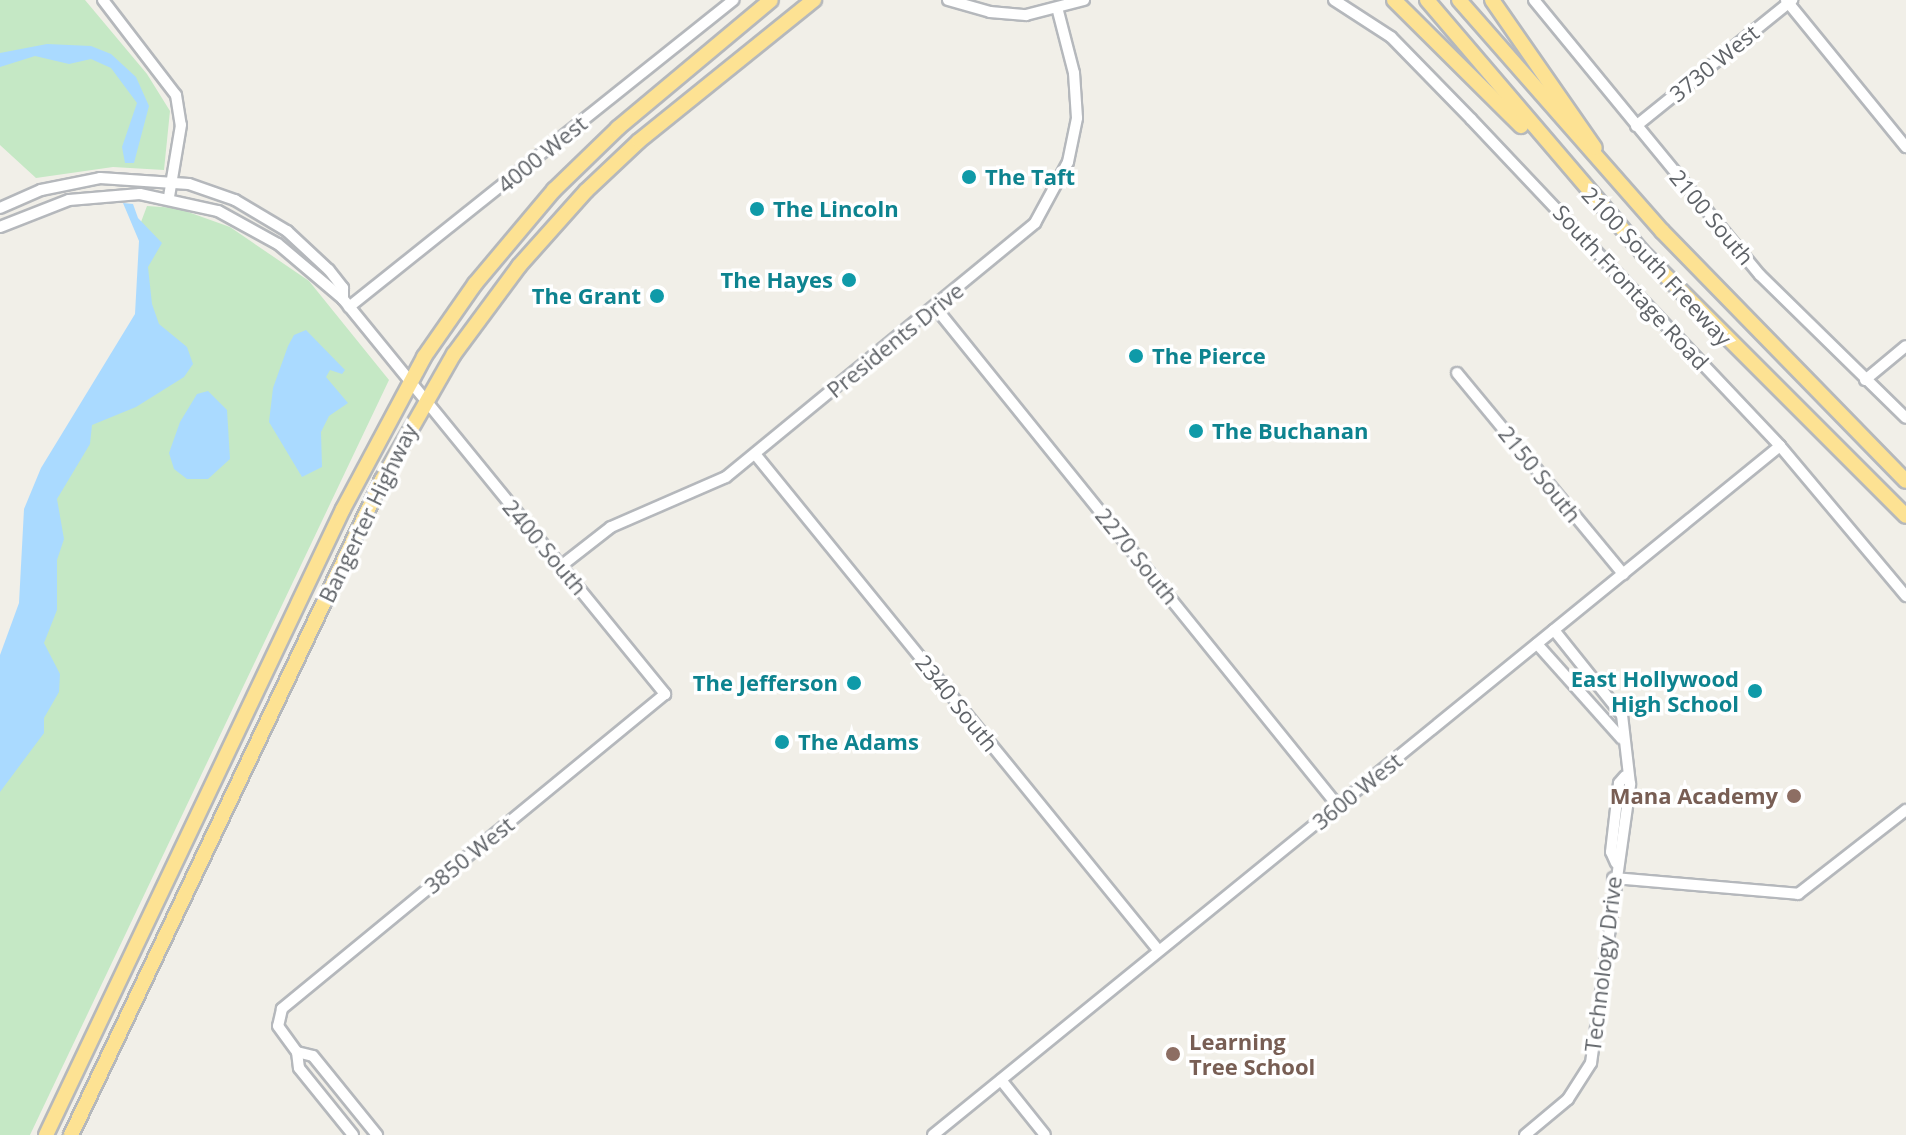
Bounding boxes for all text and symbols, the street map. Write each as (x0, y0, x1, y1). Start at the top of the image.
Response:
street label: 3730 West (1664, 19, 1764, 107)
street label: 4000 West (492, 110, 592, 198)
place label: The Taft (985, 164, 1075, 190)
street label: 2100 South (1665, 164, 1759, 270)
marker: The Taft (960, 168, 978, 186)
street label: 2100 South Freeway (1577, 181, 1737, 351)
place label: The Lincoln (773, 196, 899, 222)
street label: South Frontage Road (1548, 199, 1714, 375)
marker: The Lincoln (748, 200, 766, 218)
place label: The Hayes (721, 267, 833, 293)
marker: The Hayes (840, 271, 858, 289)
street label: Presidents Drive (821, 277, 969, 403)
place label: The Grant (532, 283, 641, 309)
marker: The Grant (648, 287, 666, 305)
place label: The Pierce (1152, 343, 1266, 369)
marker: The Pierce (1127, 347, 1145, 365)
place label: The Buchanan (1212, 418, 1368, 444)
street label: Bangerter Highway (313, 419, 423, 607)
street label: 2150 South (1493, 421, 1587, 527)
marker: The Buchanan (1187, 422, 1205, 440)
street label: 2400 South (498, 494, 592, 600)
street label: 2270 South (1090, 503, 1184, 609)
street label: 2340 South (910, 650, 1004, 756)
place label: East Hollywood High School (1571, 665, 1739, 716)
place label: The Jefferson (693, 670, 838, 696)
marker: The Jefferson (845, 674, 863, 692)
marker: East Hollywood High School (1746, 682, 1764, 700)
place label: The Adams (798, 729, 919, 755)
marker: The Adams (773, 733, 791, 751)
street label: 3600 West (1307, 747, 1407, 835)
place label: Mana Academy (1610, 783, 1778, 809)
marker: Mana Academy (1785, 787, 1803, 805)
street label: 3850 West (419, 811, 519, 899)
street label: Technology Drive (1579, 875, 1627, 1053)
place label: Learning Tree School (1189, 1028, 1315, 1080)
marker: Learning Tree School (1164, 1045, 1182, 1063)

